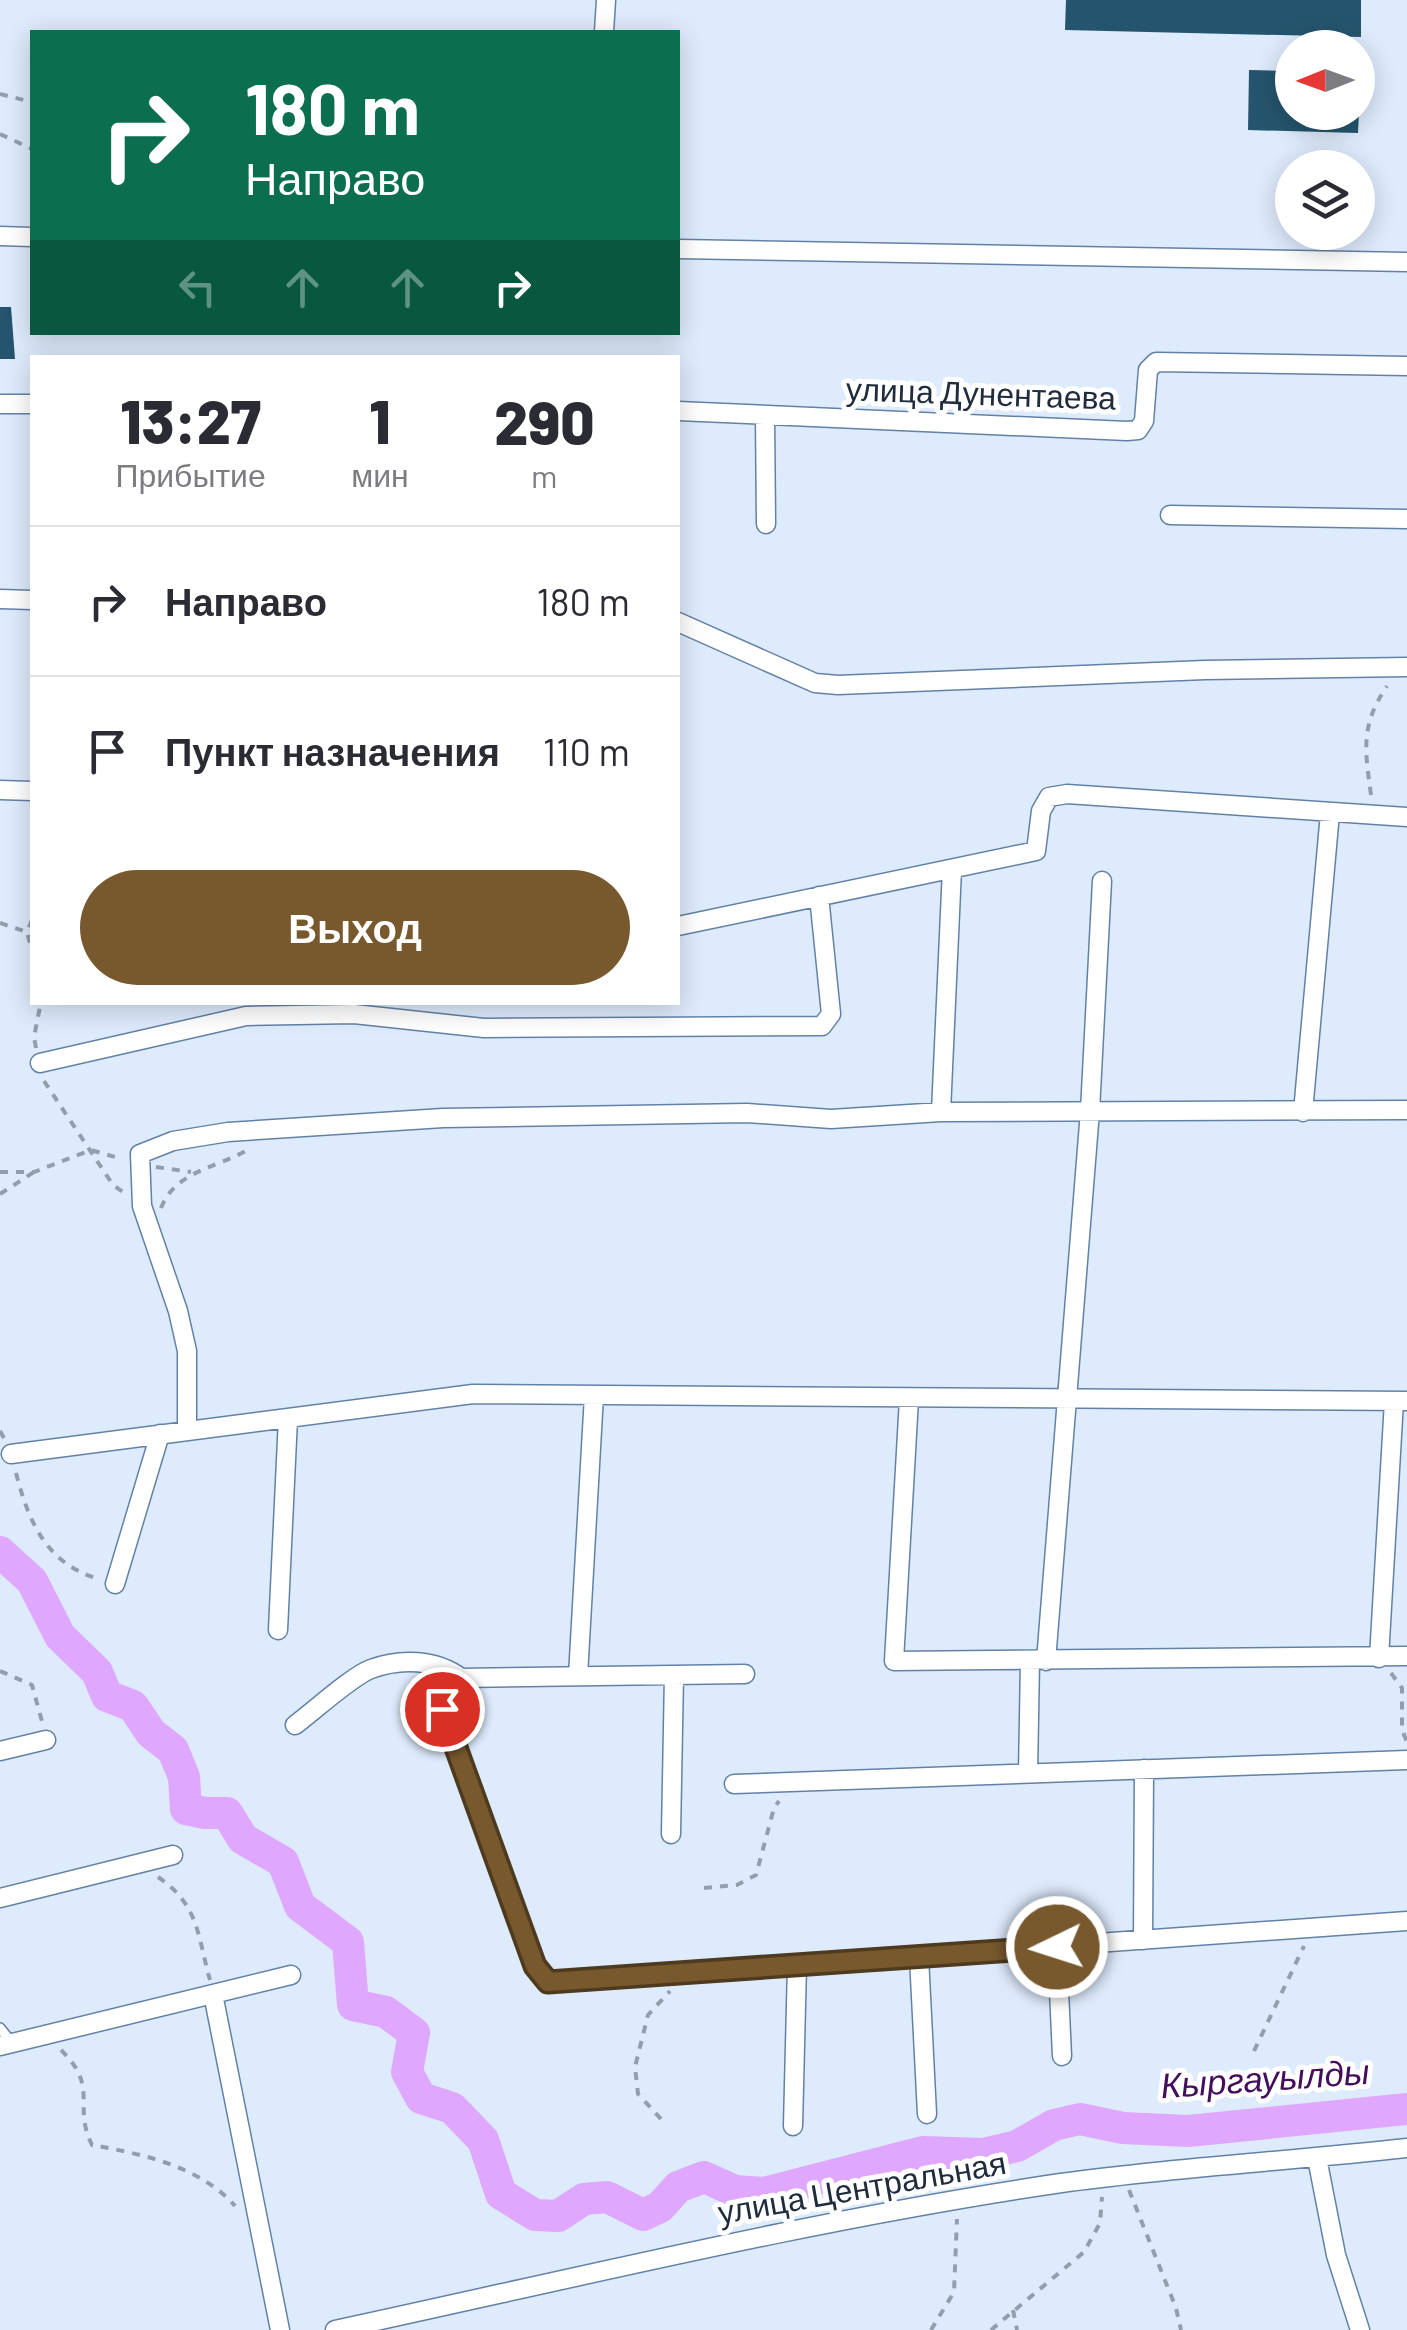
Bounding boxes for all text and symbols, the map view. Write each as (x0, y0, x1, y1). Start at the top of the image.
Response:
north arrow (1275, 30, 1375, 130)
map controls (1275, 30, 1375, 250)
text: 180 m (245, 65, 420, 149)
icon: right (80, 70, 210, 200)
text: Направо (245, 150, 425, 204)
button: layers (1275, 150, 1375, 250)
icon: left (170, 260, 225, 315)
icon: ahead (275, 260, 330, 315)
icon: ahead (380, 260, 435, 315)
icon: right (485, 260, 540, 315)
street label: улица Дунентаева (845, 368, 1117, 417)
text: 13:27 (120, 384, 261, 456)
text: 1 (369, 384, 391, 456)
text: 290 (494, 385, 595, 457)
text: Прибытие (115, 455, 266, 493)
text: мин (351, 455, 409, 493)
text: m (531, 456, 558, 494)
icon: right (80, 574, 135, 629)
text: Направо (165, 578, 327, 624)
text: 180 m (536, 578, 630, 624)
icon: arrive (80, 724, 135, 779)
text: Пункт назначения (165, 728, 500, 774)
text: 110 m (543, 728, 630, 774)
button: Выход (80, 870, 630, 985)
pin (400, 1667, 485, 1752)
icon: arrive (415, 1682, 470, 1737)
position arrow (1005, 1895, 1109, 1999)
water label: Кыргауылды (1159, 2049, 1371, 2105)
street label: улица Центральная (715, 2142, 1009, 2231)

